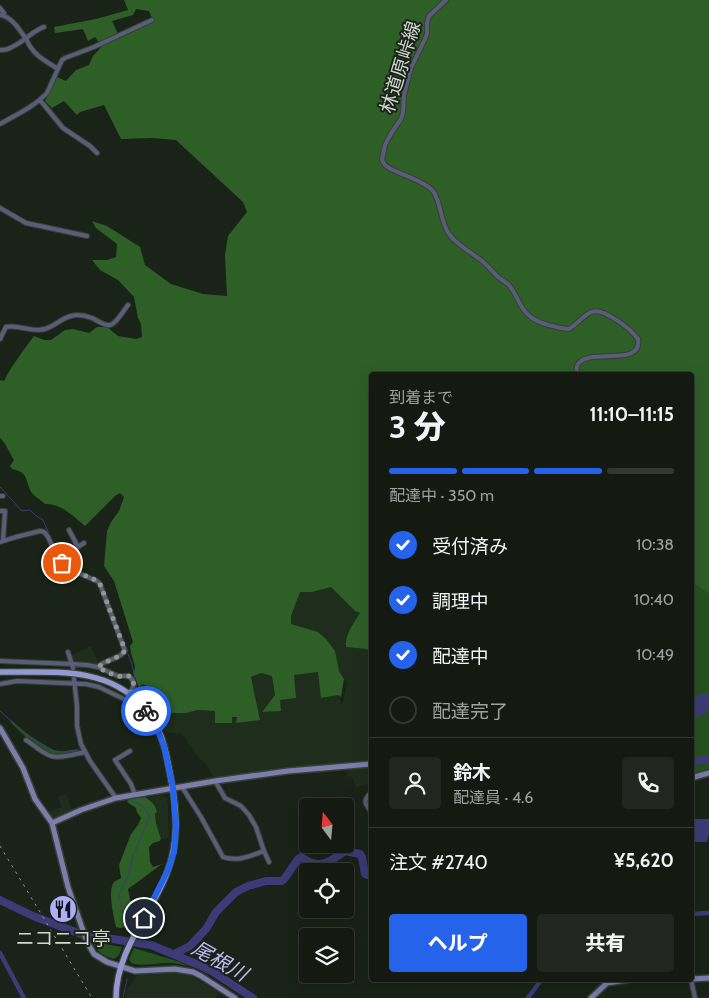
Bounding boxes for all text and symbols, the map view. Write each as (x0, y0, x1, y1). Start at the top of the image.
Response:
street label: 林道原峠線 (376, 18, 425, 116)
text: 到着まで (389, 388, 453, 407)
text: 11:10–11:15 (590, 403, 674, 426)
text: 3 分 (389, 407, 445, 446)
text: 配達中 · 350 m (389, 486, 494, 505)
icon: check (389, 531, 417, 559)
text: 受付済み (432, 535, 508, 558)
text: 10:38 (636, 535, 674, 554)
pin (41, 542, 83, 584)
icon: bag (48, 549, 76, 577)
icon: check (389, 586, 417, 614)
text: 調理中 (432, 590, 489, 613)
text: 10:40 (634, 590, 674, 609)
icon: check (389, 641, 417, 669)
text: 配達中 (432, 645, 489, 668)
text: 10:49 (636, 645, 674, 664)
courier (121, 686, 171, 736)
icon: bike (132, 697, 160, 725)
text: 配達完了 (432, 700, 508, 723)
button: person (389, 757, 441, 809)
button: phone (622, 757, 674, 809)
text: 鈴木 (453, 761, 491, 784)
text: 配達員 · 4.6 (453, 788, 533, 807)
north arrow (299, 798, 354, 852)
map controls (299, 798, 354, 983)
text: ¥5,620 (614, 849, 674, 872)
text: 注文 #2740 (389, 851, 488, 874)
button: locate (299, 863, 354, 918)
restaurant icon: ニコニコ亭 (48, 894, 78, 924)
pin (123, 897, 165, 939)
icon: home (130, 904, 158, 932)
button: ヘルプ (389, 914, 527, 972)
button: 共有 (537, 914, 674, 972)
place label: ニコニコ亭 (15, 927, 111, 950)
button: layers (299, 928, 354, 983)
water label: 尾根川 (188, 936, 254, 987)

